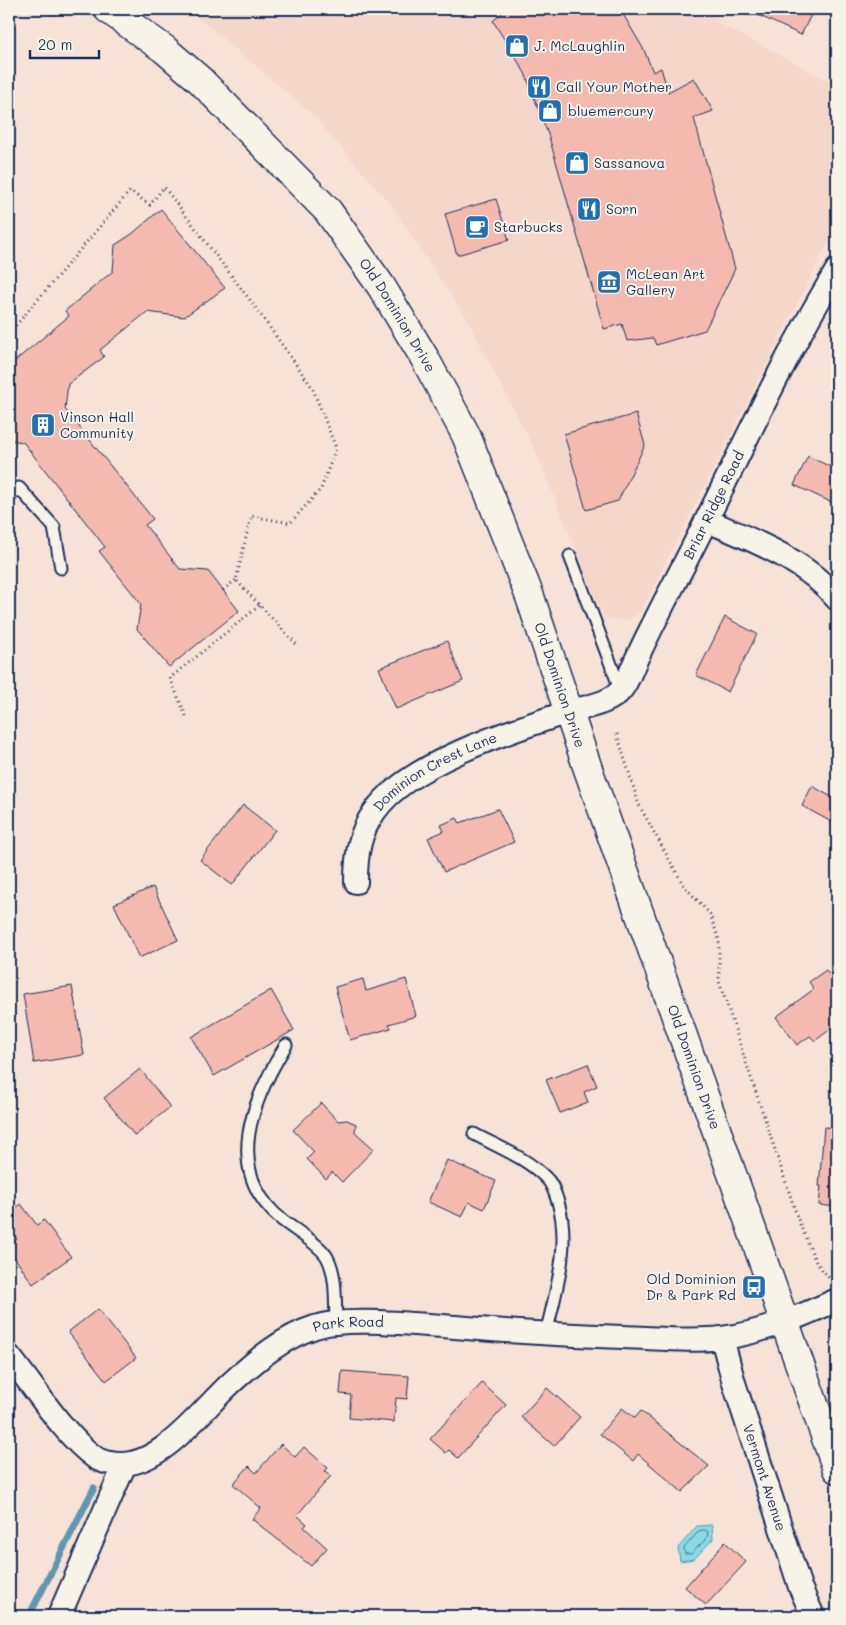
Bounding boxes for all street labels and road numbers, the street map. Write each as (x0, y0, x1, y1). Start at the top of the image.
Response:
street label: Old Dominion Drive (355, 254, 440, 376)
street label: Briar Ridge Road (678, 447, 748, 562)
street label: Old Dominion Drive (530, 620, 590, 750)
street label: Dominion Crest Lane (368, 727, 500, 815)
street label: Old Dominion Drive (664, 1002, 725, 1132)
street label: Park Road (310, 1312, 384, 1336)
street label: Vermont Avenue (739, 1422, 791, 1533)

